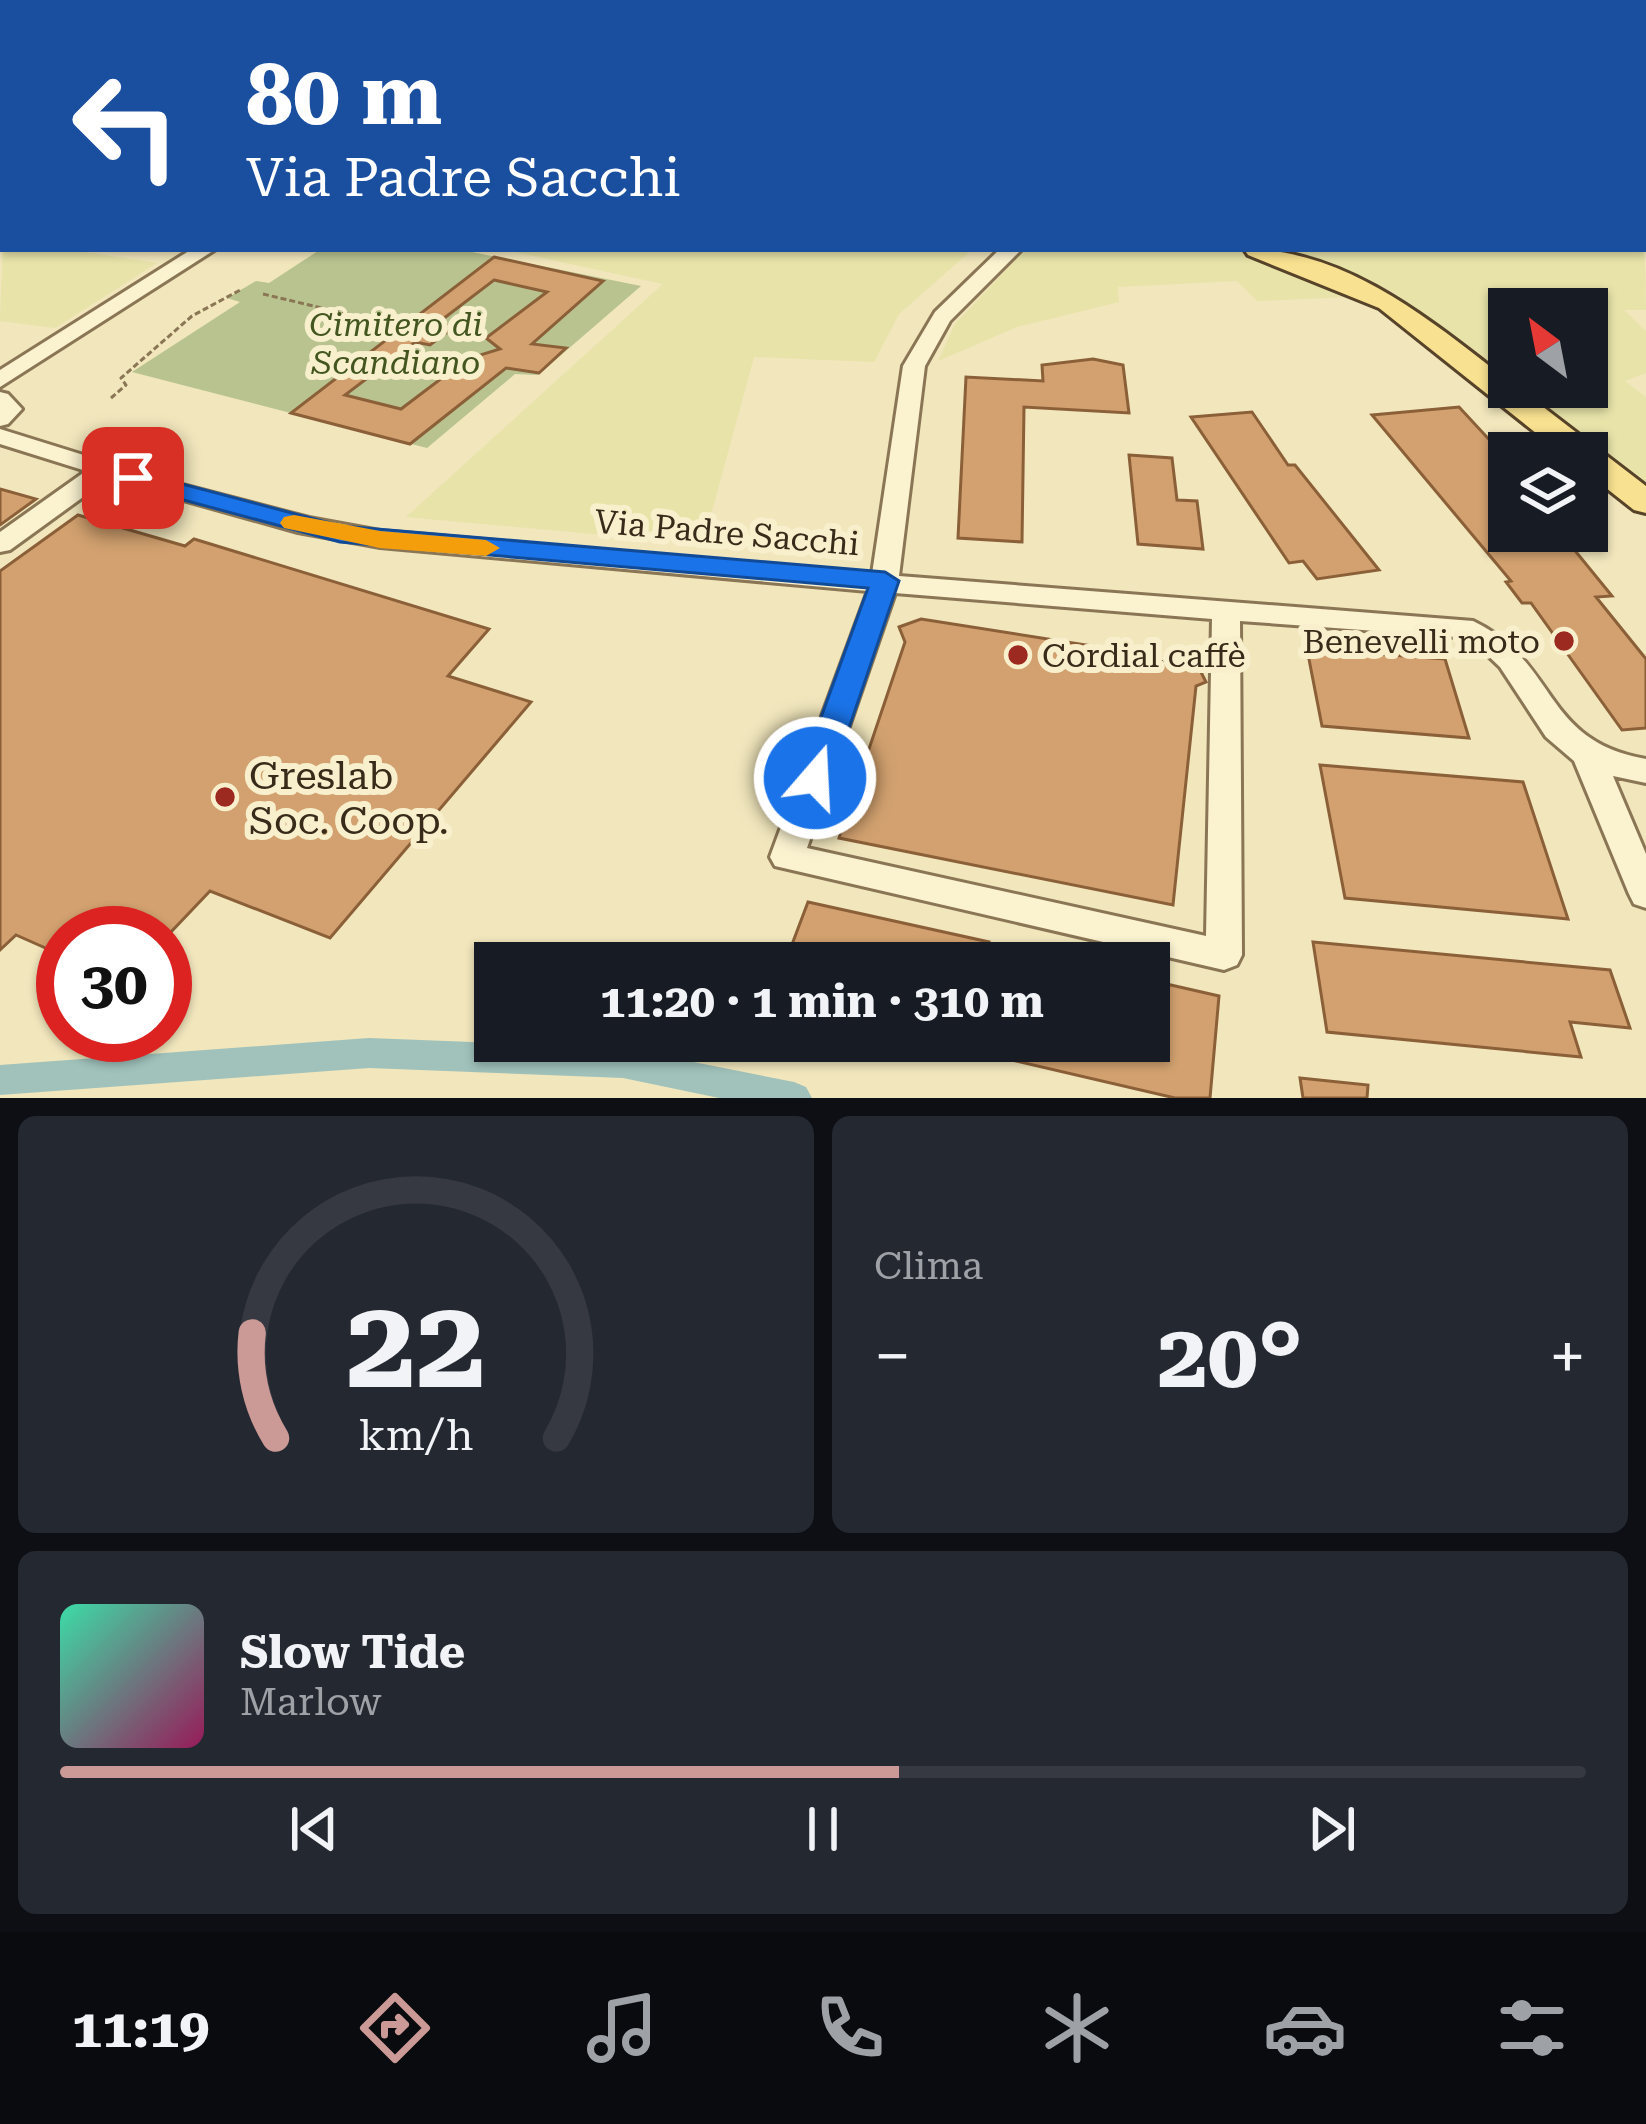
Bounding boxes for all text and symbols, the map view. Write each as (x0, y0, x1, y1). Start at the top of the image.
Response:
text: 80 m (246, 46, 442, 144)
icon: left (48, 48, 204, 204)
text: Via Padre Sacchi (246, 146, 681, 209)
north arrow (1488, 288, 1608, 408)
map controls (1488, 288, 1608, 552)
park label: Cimitero di Scandiano (309, 305, 483, 382)
pin (82, 427, 184, 529)
button: layers (1488, 432, 1608, 552)
icon: arrive (100, 445, 166, 511)
street label: Via Padre Sacchi (593, 501, 861, 563)
place label: Benevelli moto (1302, 622, 1540, 661)
marker: Benevelli moto (1551, 628, 1577, 654)
place label: Cordial caffè (1042, 636, 1246, 675)
marker: Cordial caffè (1005, 642, 1031, 668)
position arrow (752, 715, 878, 841)
place label: Greslab Soc. Coop. (249, 753, 449, 844)
marker: Greslab Soc. Coop. (212, 784, 238, 810)
speed limit sign: 30 (36, 906, 192, 1062)
text: 11:20 · 1 min · 310 m (600, 975, 1044, 1028)
text: Clima (874, 1243, 983, 1289)
text: 22 (346, 1271, 486, 1417)
text: 20° (1157, 1304, 1303, 1409)
text: − (874, 1318, 911, 1395)
text: + (1549, 1318, 1586, 1395)
text: km/h (359, 1409, 473, 1459)
text: Slow Tide (240, 1626, 465, 1679)
text: Marlow (240, 1679, 381, 1725)
icon: previous (281, 1796, 347, 1862)
icon: pause (790, 1796, 856, 1862)
icon: next (1299, 1796, 1365, 1862)
icon: directions (353, 1986, 437, 2070)
icon: music (580, 1986, 664, 2070)
icon: phone (808, 1986, 892, 2070)
icon: climate (1035, 1986, 1119, 2070)
icon: car (1263, 1986, 1347, 2070)
icon: filters (1490, 1986, 1574, 2070)
text: 11:19 (72, 1997, 210, 2060)

